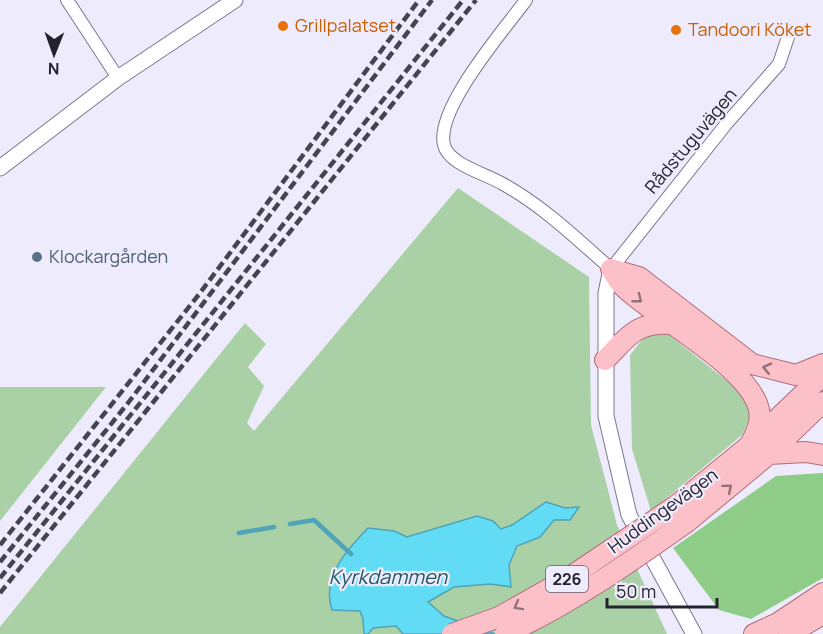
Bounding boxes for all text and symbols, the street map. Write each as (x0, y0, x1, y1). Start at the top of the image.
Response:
place label: Grillpalatset (295, 13, 396, 37)
place label: Tandoori Köket (688, 17, 811, 41)
marker: Grillpalatset (276, 19, 290, 33)
marker: Tandoori Köket (669, 23, 683, 37)
north arrow (24, 24, 84, 84)
text: N (48, 58, 60, 80)
street label: Rådstuguvägen (639, 82, 742, 198)
place label: Klockargården (49, 244, 168, 268)
marker: Klockargården (30, 250, 44, 264)
one-way arrow (632, 291, 643, 302)
one-way arrow (763, 363, 773, 376)
street label: Huddingevägen (603, 462, 722, 558)
one-way arrow (721, 484, 732, 495)
water label: Kyrkdammen (329, 563, 448, 590)
road number: 226 (546, 566, 588, 592)
scale bar (607, 571, 716, 609)
text: 50 m (616, 579, 656, 603)
one-way arrow (514, 599, 524, 610)

